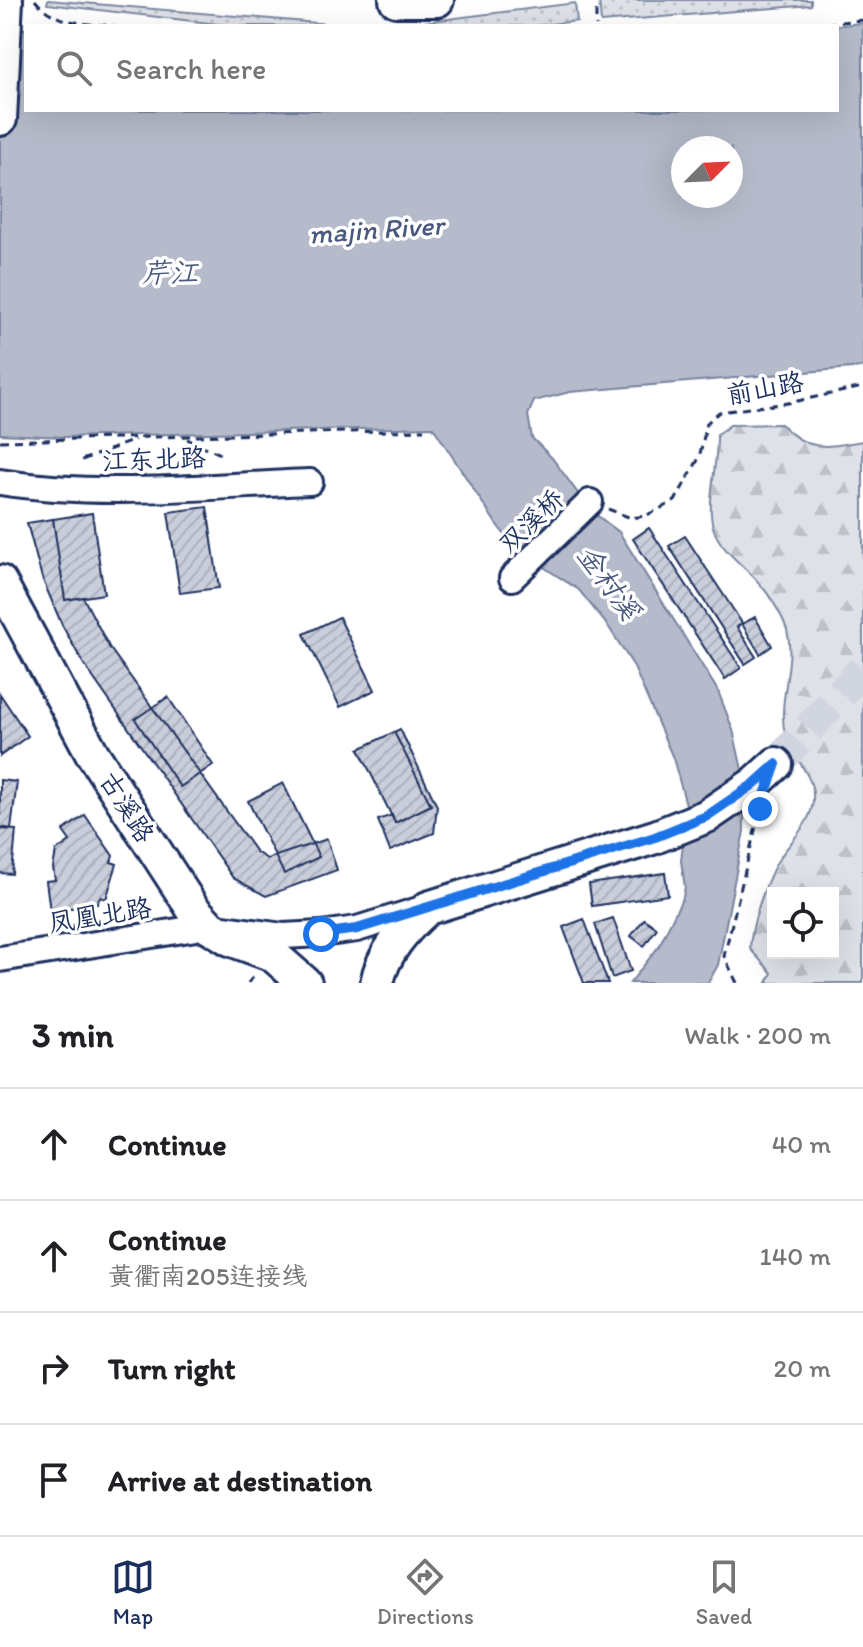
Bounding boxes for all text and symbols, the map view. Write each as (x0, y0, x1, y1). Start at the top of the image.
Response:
search box (24, 24, 839, 112)
icon: search (52, 46, 96, 90)
text: Search here (116, 50, 266, 87)
north arrow (671, 136, 743, 208)
water label: majin River (307, 207, 448, 251)
water label: 芹江 (142, 255, 200, 289)
street label: 前山路 (724, 365, 806, 411)
street label: 江东北路 (101, 441, 207, 477)
street label: 双溪桥 (492, 482, 570, 560)
water label: 金村溪 (571, 538, 649, 628)
street label: 古溪路 (93, 765, 161, 849)
route end (742, 791, 778, 827)
map controls (767, 887, 839, 959)
button: locate (767, 887, 839, 959)
street label: 凤凰北路 (46, 891, 154, 939)
route start (303, 916, 339, 952)
text: 3 min (32, 1015, 114, 1056)
text: Walk · 200 m (684, 1019, 831, 1051)
icon: ahead (32, 1122, 76, 1166)
text: Continue (108, 1126, 227, 1163)
text: 40 m (772, 1128, 831, 1160)
text: Continue (108, 1221, 227, 1258)
icon: ahead (32, 1234, 76, 1278)
text: 140 m (760, 1240, 831, 1272)
text: 黄衢南205连接线 (108, 1260, 307, 1292)
icon: right (32, 1346, 76, 1390)
text: Turn right (108, 1350, 236, 1387)
text: 20 m (774, 1352, 831, 1384)
icon: arrive (32, 1458, 76, 1502)
text: Arrive at destination (108, 1462, 372, 1499)
tab: Map (111, 1555, 155, 1630)
tab: Directions (377, 1555, 474, 1630)
tab: Saved (696, 1555, 752, 1630)

